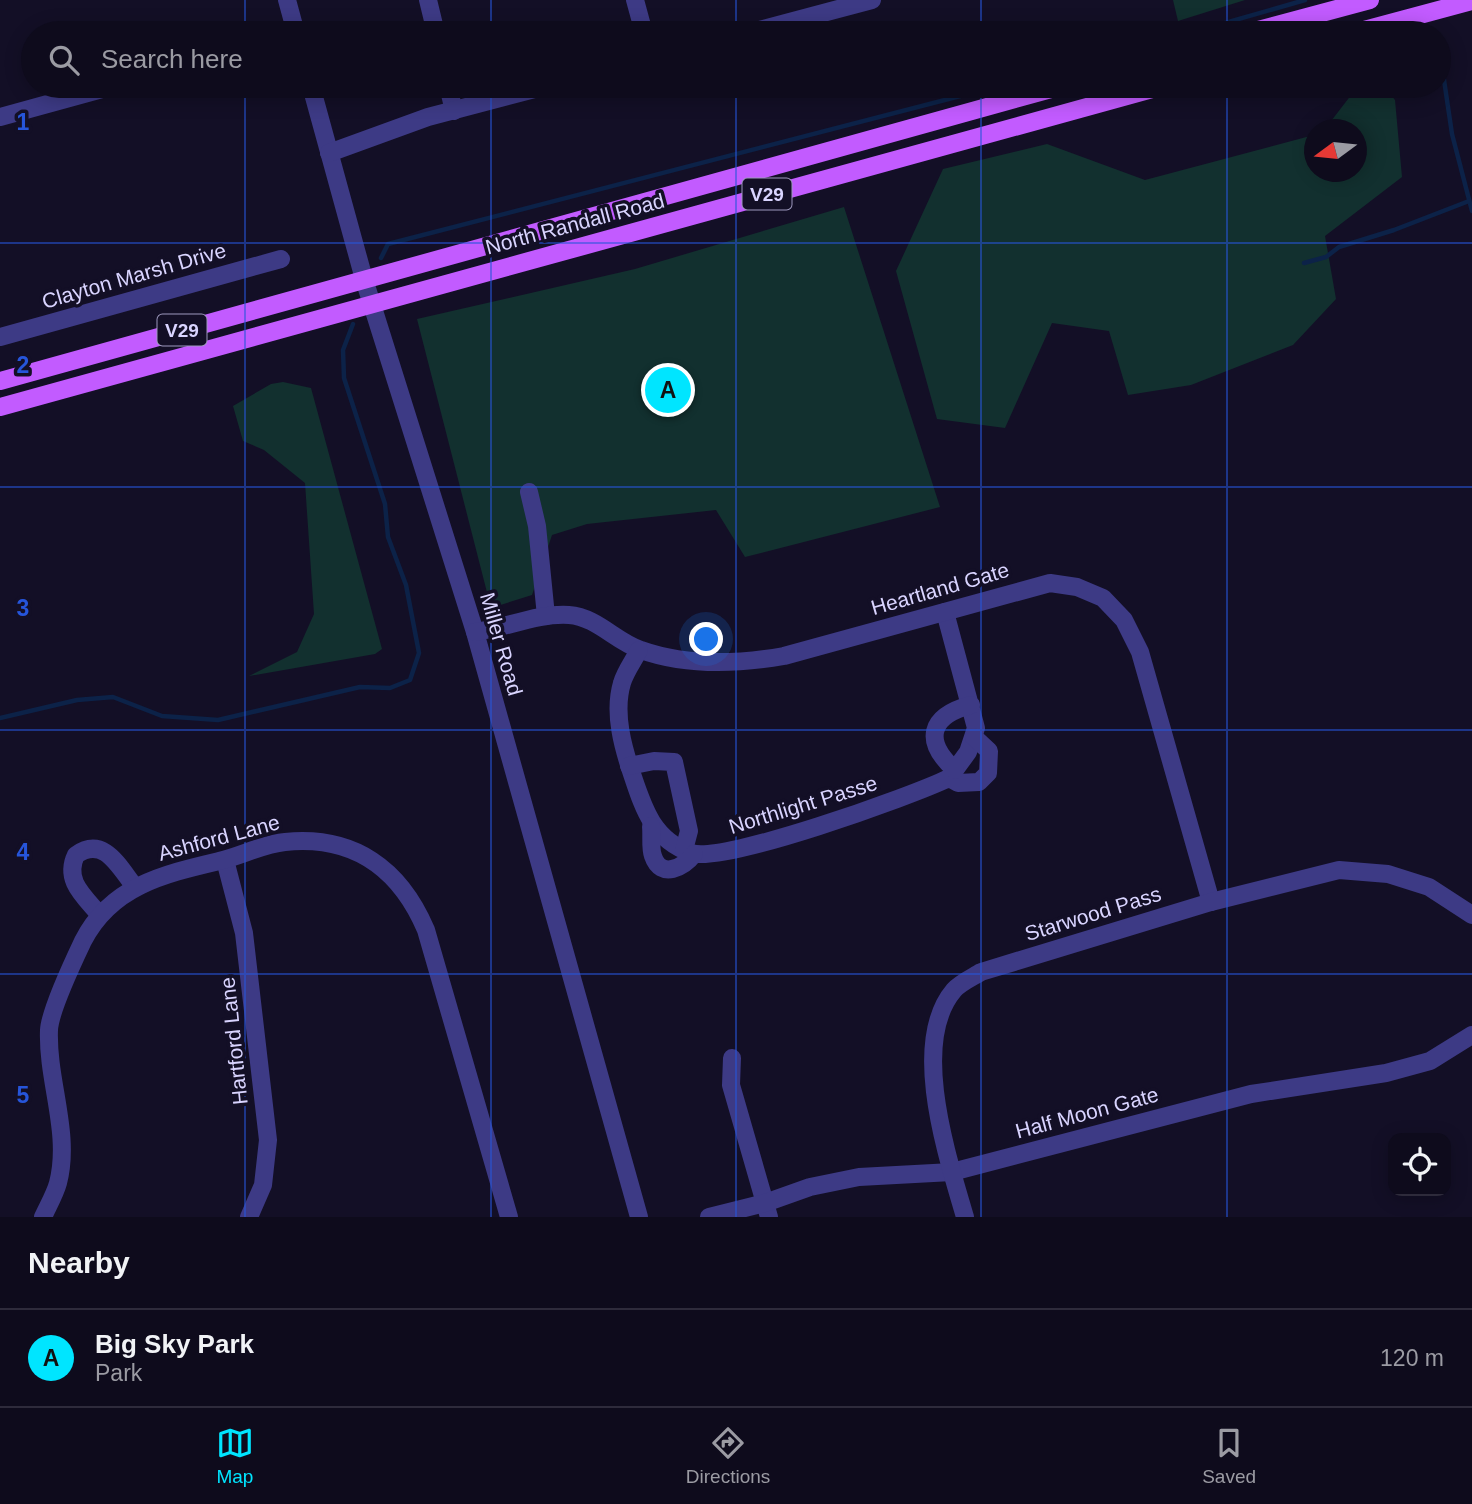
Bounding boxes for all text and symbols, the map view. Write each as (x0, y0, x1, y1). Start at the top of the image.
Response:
search box (21, 21, 1451, 98)
icon: search (45, 41, 83, 79)
text: Search here (101, 44, 243, 74)
text: 1 (17, 109, 30, 135)
north arrow (1304, 119, 1367, 182)
road number: V29 (742, 178, 792, 210)
street label: North Randall Road (483, 189, 667, 258)
street label: Clayton Marsh Drive (39, 238, 228, 313)
road number: V29 (158, 314, 206, 346)
text: 2 (17, 352, 29, 378)
pin: A (645, 364, 691, 416)
street label: Heartland Gate (868, 558, 1011, 619)
street label: Miller Road (476, 590, 527, 698)
text: 3 (17, 595, 29, 621)
your location (689, 622, 723, 656)
street label: Northlight Passe (726, 771, 880, 838)
street label: Ashford Lane (156, 810, 282, 865)
text: 4 (17, 839, 30, 865)
street label: Starwood Pass (1022, 882, 1164, 945)
street label: Hartford Lane (215, 976, 252, 1106)
text: 5 (17, 1082, 30, 1108)
street label: Half Moon Gate (1013, 1082, 1161, 1143)
map controls (1388, 1133, 1451, 1196)
button: locate (1388, 1133, 1451, 1196)
text: Nearby (28, 1246, 130, 1279)
text: Big Sky Park (95, 1329, 254, 1359)
text: A (43, 1345, 59, 1371)
text: 120 m (1380, 1345, 1444, 1371)
text: Park (95, 1360, 142, 1386)
tab: Map (216, 1424, 254, 1488)
tab: Directions (686, 1424, 770, 1488)
tab: Saved (1202, 1424, 1256, 1488)

